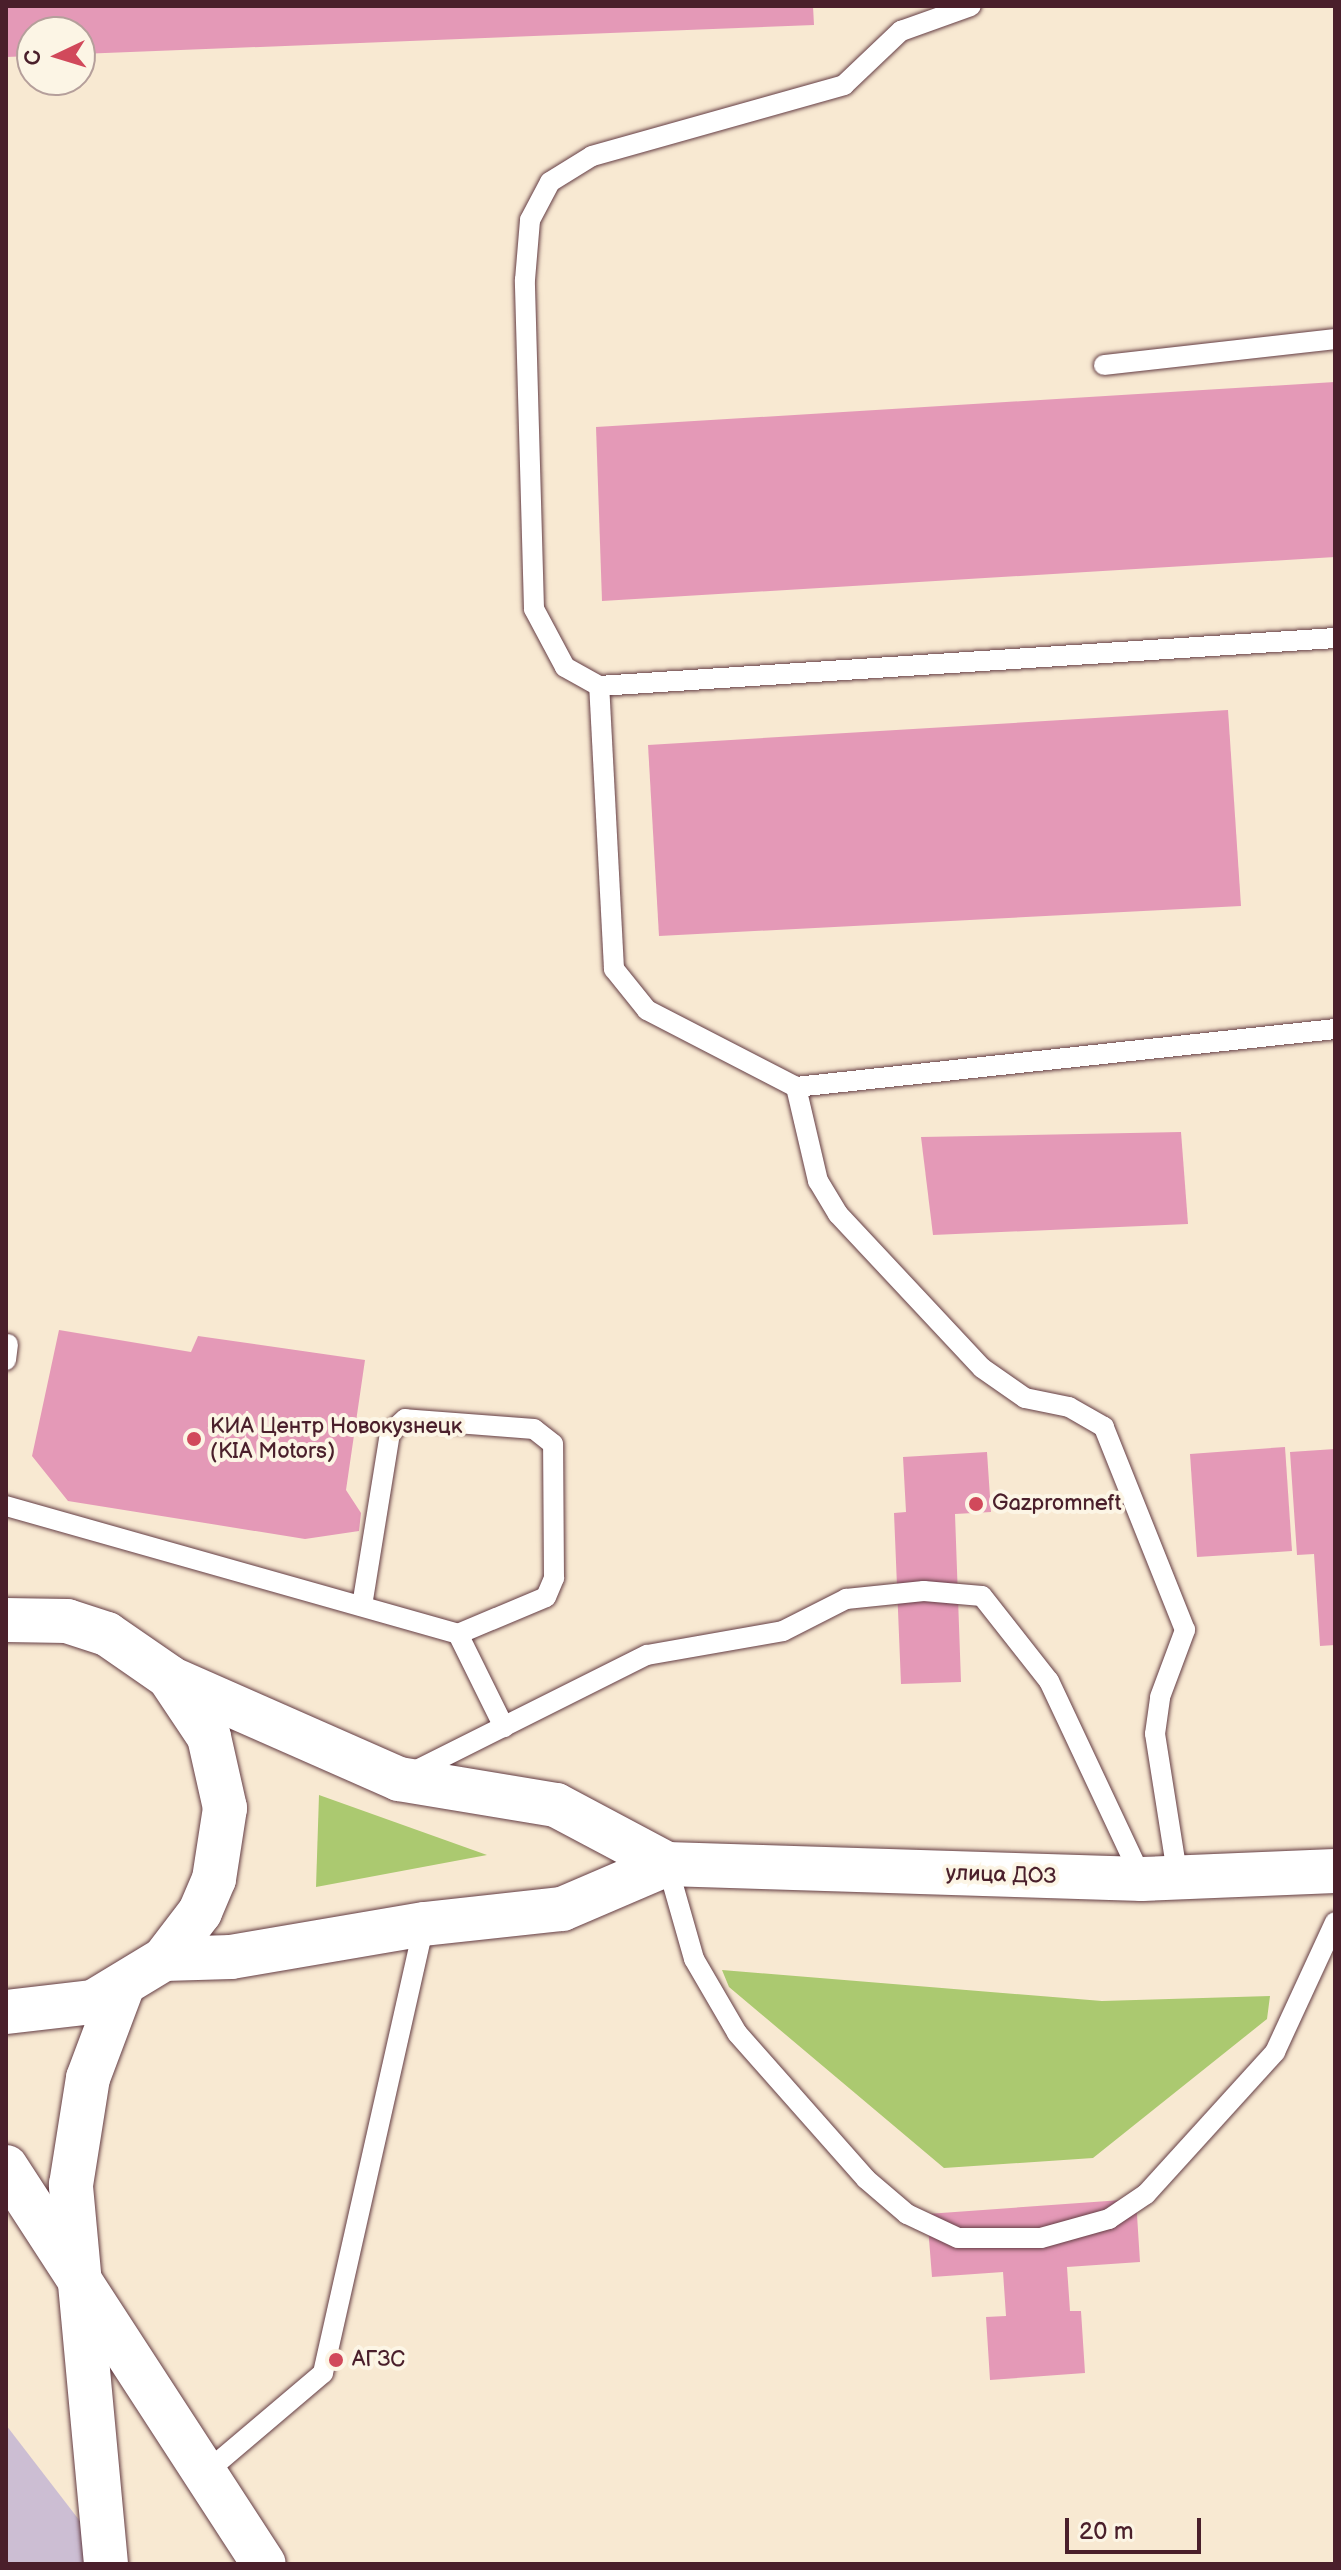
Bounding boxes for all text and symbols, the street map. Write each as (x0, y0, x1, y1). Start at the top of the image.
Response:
north arrow (16, 16, 96, 96)
text: С (20, 49, 48, 66)
place label: КИА Центр Новокузнецк (KIA Motors) (210, 1413, 462, 1464)
marker: КИА Центр Новокузнецк (KIA Motors) (185, 1430, 203, 1448)
place label: Gazpromneft (992, 1491, 1121, 1517)
marker: Gazpromneft (967, 1495, 985, 1513)
street label: улица ДОЗ (945, 1860, 1057, 1890)
place label: АГЗС (352, 2347, 405, 2373)
marker: АГЗС (327, 2351, 345, 2369)
scale bar (1069, 2502, 1205, 2552)
text: 20 m (1079, 2517, 1134, 2546)

